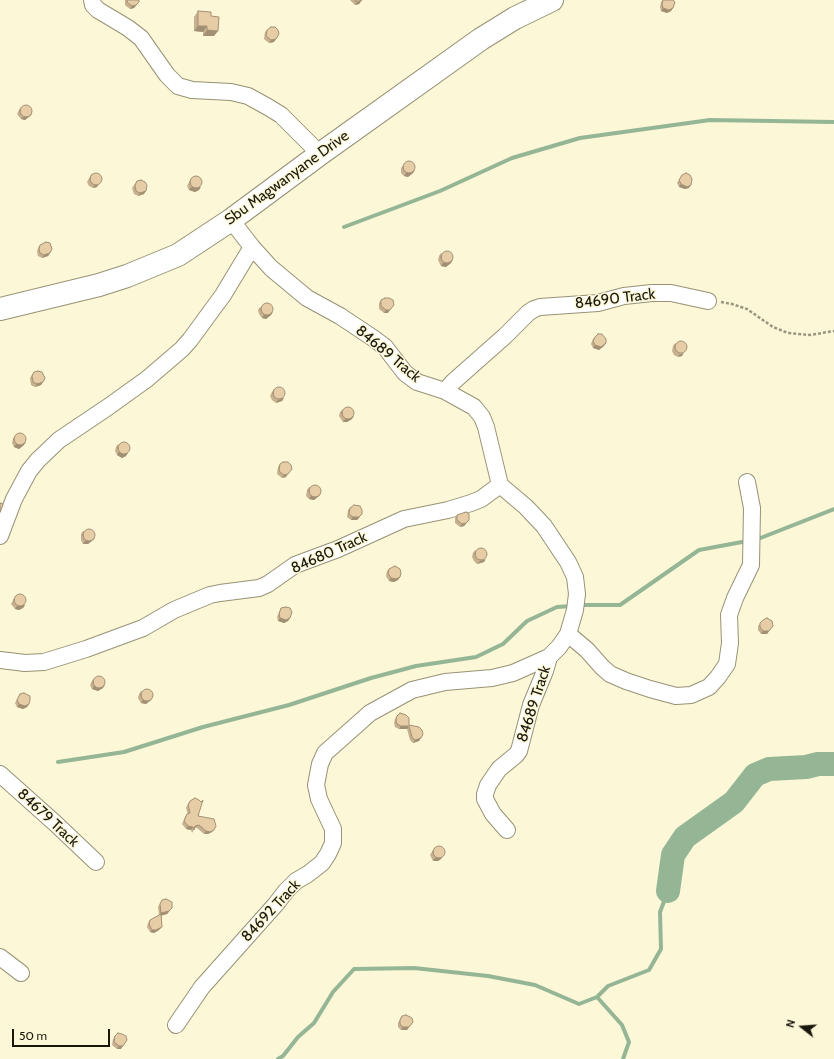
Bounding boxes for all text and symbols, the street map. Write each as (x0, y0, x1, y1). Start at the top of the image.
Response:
street label: Sbu Magwanyane Drive (221, 127, 353, 229)
street label: 84690 Track (574, 285, 656, 313)
street label: 84689 Track (352, 322, 424, 386)
street label: 84680 Track (288, 528, 370, 578)
street label: 84689 Track (513, 664, 555, 744)
street label: 84679 Track (13, 785, 83, 851)
street label: 84692 Track (238, 876, 304, 946)
north arrow (782, 1007, 822, 1047)
text: N (783, 1018, 798, 1029)
scale bar (14, 1021, 112, 1047)
text: 50 m (19, 1028, 47, 1043)

